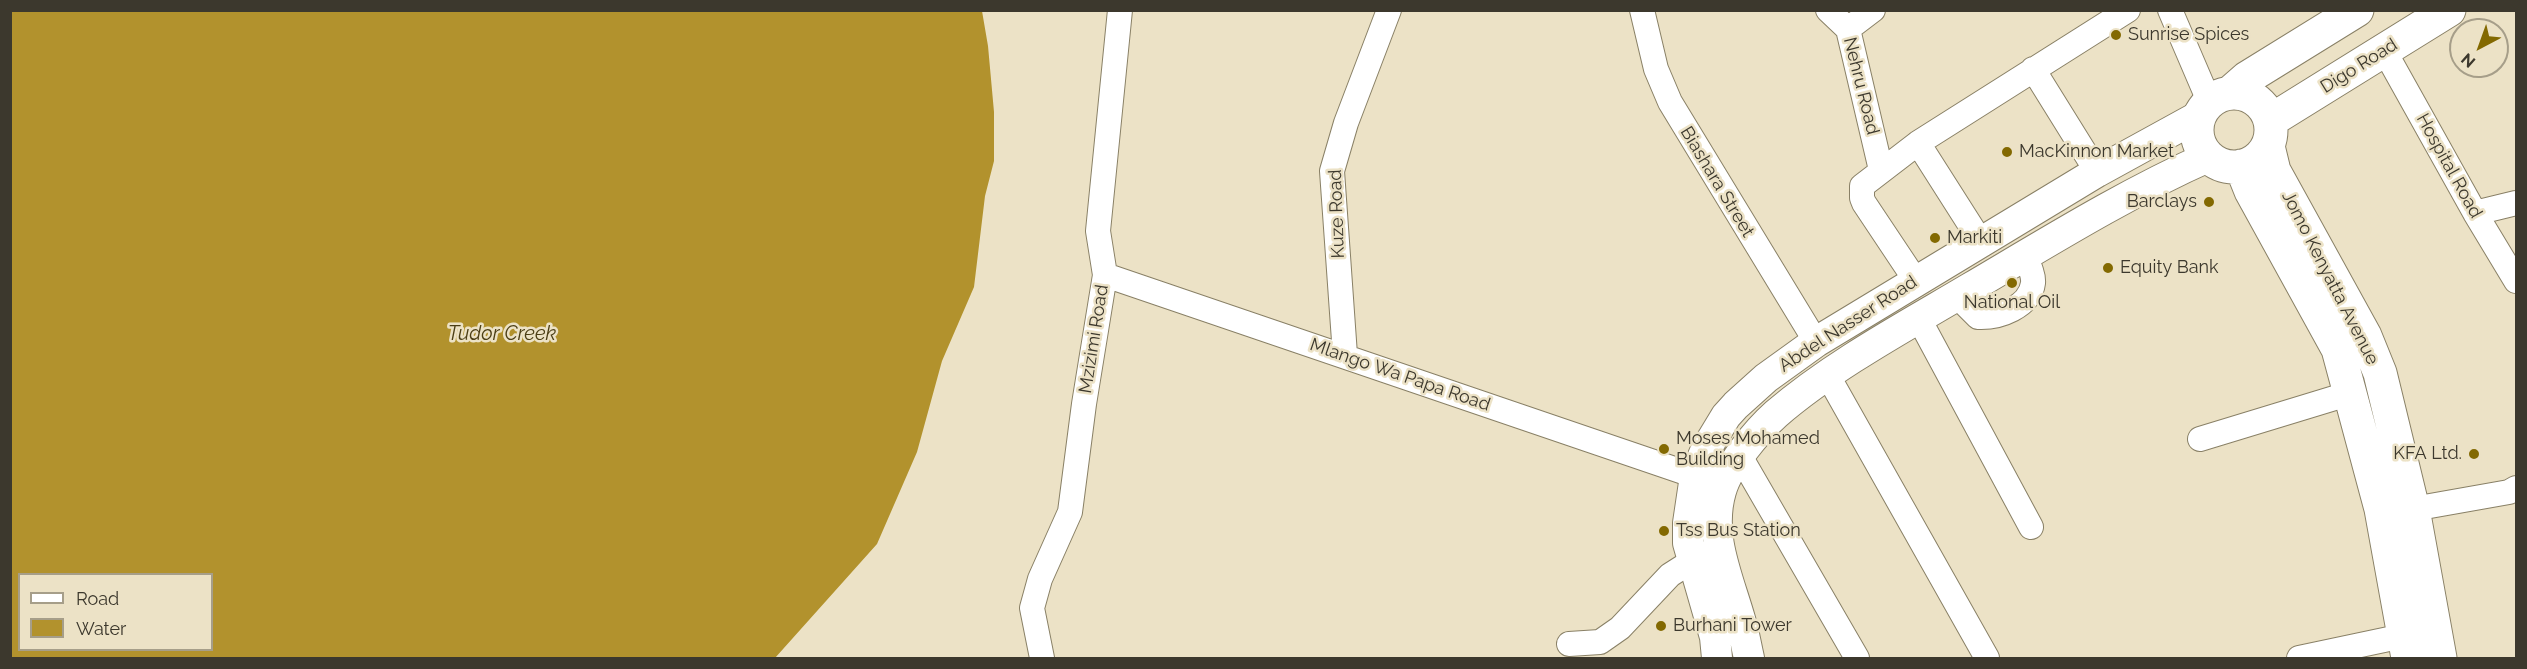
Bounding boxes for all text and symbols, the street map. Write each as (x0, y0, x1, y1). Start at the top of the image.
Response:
north arrow (2449, 18, 2509, 78)
place label: Sunrise Spices (2128, 24, 2249, 46)
marker: Sunrise Spices (2109, 28, 2123, 42)
street label: Digo Road (2317, 34, 2401, 98)
street label: Nehru Road (1838, 35, 1884, 137)
text: N (2457, 49, 2479, 72)
street label: Hospital Road (2411, 110, 2487, 222)
street label: Biashara Street (1675, 123, 1759, 241)
place label: MacKinnon Market (2019, 141, 2174, 163)
marker: MacKinnon Market (2000, 145, 2014, 159)
street label: Kuze Road (1325, 169, 1349, 259)
street label: Jomo Kenyatta Avenue (2277, 188, 2383, 368)
place label: Barclays (2127, 191, 2197, 213)
marker: Barclays (2202, 195, 2216, 209)
place label: Markiti (1947, 227, 2002, 249)
marker: Markiti (1928, 231, 1942, 245)
place label: Equity Bank (2120, 257, 2219, 279)
marker: Equity Bank (2101, 261, 2115, 275)
street label: Abdel Nasser Road (1775, 271, 1921, 377)
marker: National Oil (2005, 276, 2019, 290)
street label: Mzizimi Road (1075, 283, 1113, 395)
place label: National Oil (1964, 292, 2060, 314)
water label: Tudor Creek (448, 322, 556, 346)
street label: Mlango Wa Papa Road (1307, 334, 1493, 416)
place label: Moses Mohamed Building (1676, 428, 1820, 470)
marker: Moses Mohamed Building (1657, 442, 1671, 456)
place label: KFA Ltd. (2393, 443, 2462, 465)
marker: KFA Ltd. (2467, 447, 2481, 461)
place label: Tss Bus Station (1676, 520, 1801, 542)
marker: Tss Bus Station (1657, 524, 1671, 538)
legend (18, 573, 213, 651)
text: Road (76, 588, 119, 609)
place label: Burhani Tower (1673, 615, 1792, 637)
text: Water (76, 618, 126, 639)
marker: Burhani Tower (1654, 619, 1668, 633)

